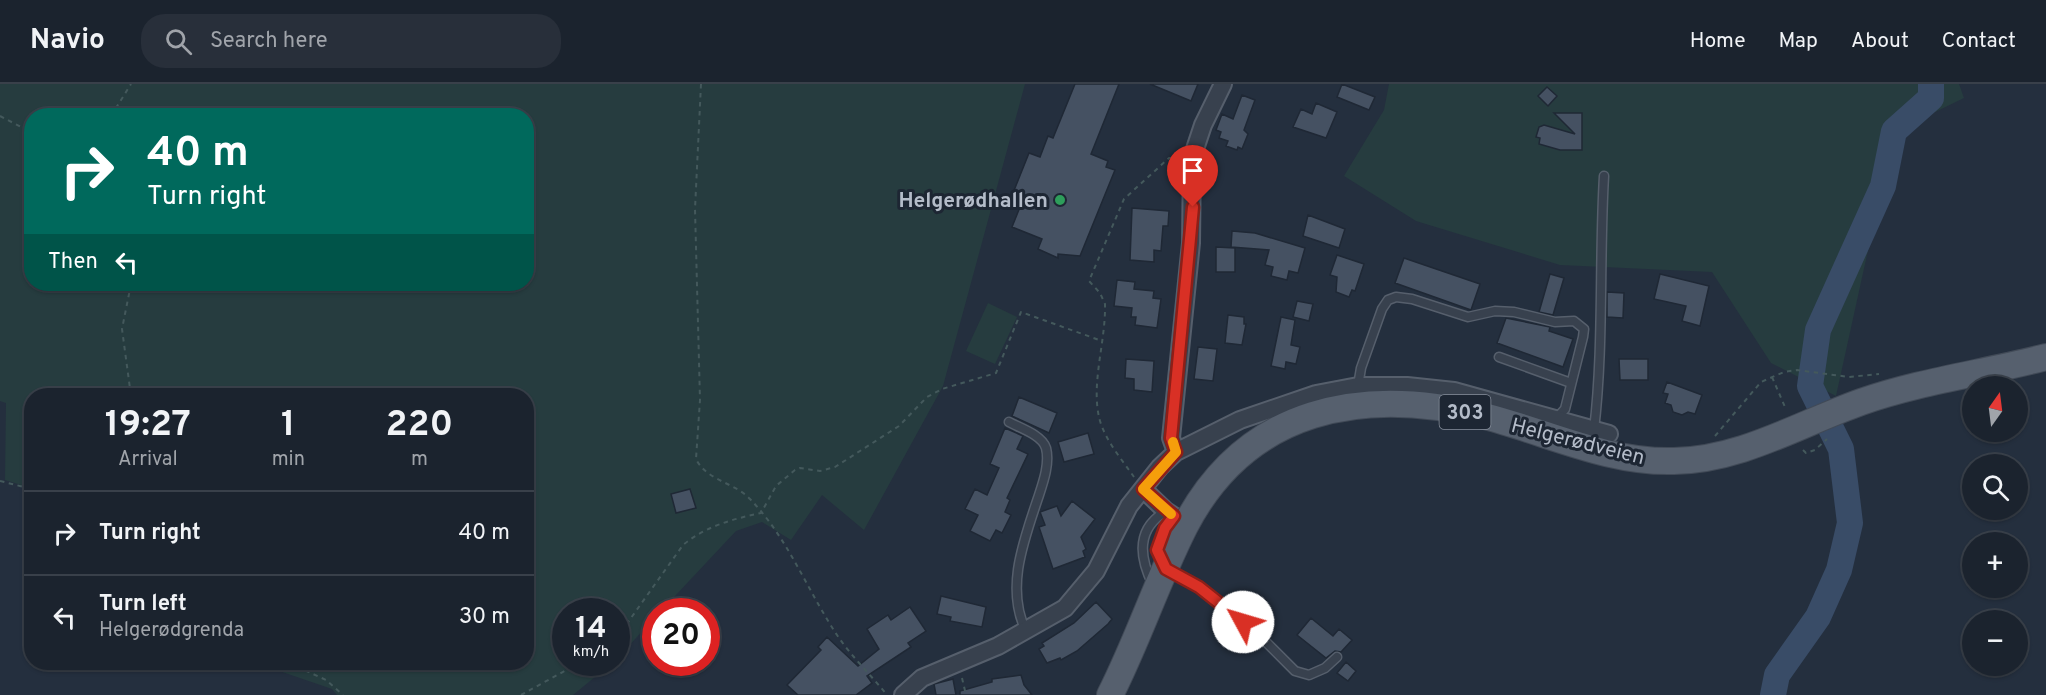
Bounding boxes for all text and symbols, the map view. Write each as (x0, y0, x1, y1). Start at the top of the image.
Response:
search box (141, 14, 561, 68)
text: Navio (30, 23, 105, 59)
icon: search (162, 25, 195, 58)
text: Search here (210, 28, 327, 55)
text: Home (1690, 28, 1746, 55)
text: Map (1779, 28, 1818, 55)
text: About (1851, 28, 1909, 55)
text: Contact (1942, 28, 2016, 55)
text: 40 m (147, 128, 249, 181)
icon: right (48, 132, 126, 210)
pin (1167, 145, 1218, 207)
icon: arrive (1176, 154, 1209, 187)
text: Turn right (147, 180, 266, 214)
place label: Helgerødhallen (898, 188, 1048, 215)
marker: Helgerødhallen (1053, 193, 1067, 207)
icon: left (110, 246, 143, 279)
text: Then (48, 249, 98, 276)
north arrow (1962, 376, 2028, 442)
map controls (1962, 376, 2028, 676)
road number: 303 (1440, 395, 1490, 429)
text: 19:27 (105, 403, 191, 449)
text: 1 (281, 403, 295, 449)
text: 220 (386, 403, 453, 449)
street label: Helgerødveien (1508, 413, 1647, 472)
text: Arrival (118, 447, 178, 473)
text: min (272, 447, 305, 473)
text: m (411, 447, 428, 473)
button: search (1962, 454, 2028, 520)
icon: right (48, 517, 81, 550)
text: Turn right (99, 520, 201, 547)
text: 40 m (458, 520, 510, 547)
button: + (1962, 532, 2028, 598)
position arrow (1211, 590, 1275, 654)
text: Turn left (99, 591, 187, 618)
speed limit sign: 20 (642, 598, 720, 676)
icon: left (48, 601, 81, 634)
text: 30 m (459, 604, 510, 631)
button: − (1962, 610, 2028, 676)
text: 14 (575, 611, 607, 648)
text: Helgerødgrenda (99, 618, 244, 644)
text: km/h (573, 643, 609, 662)

